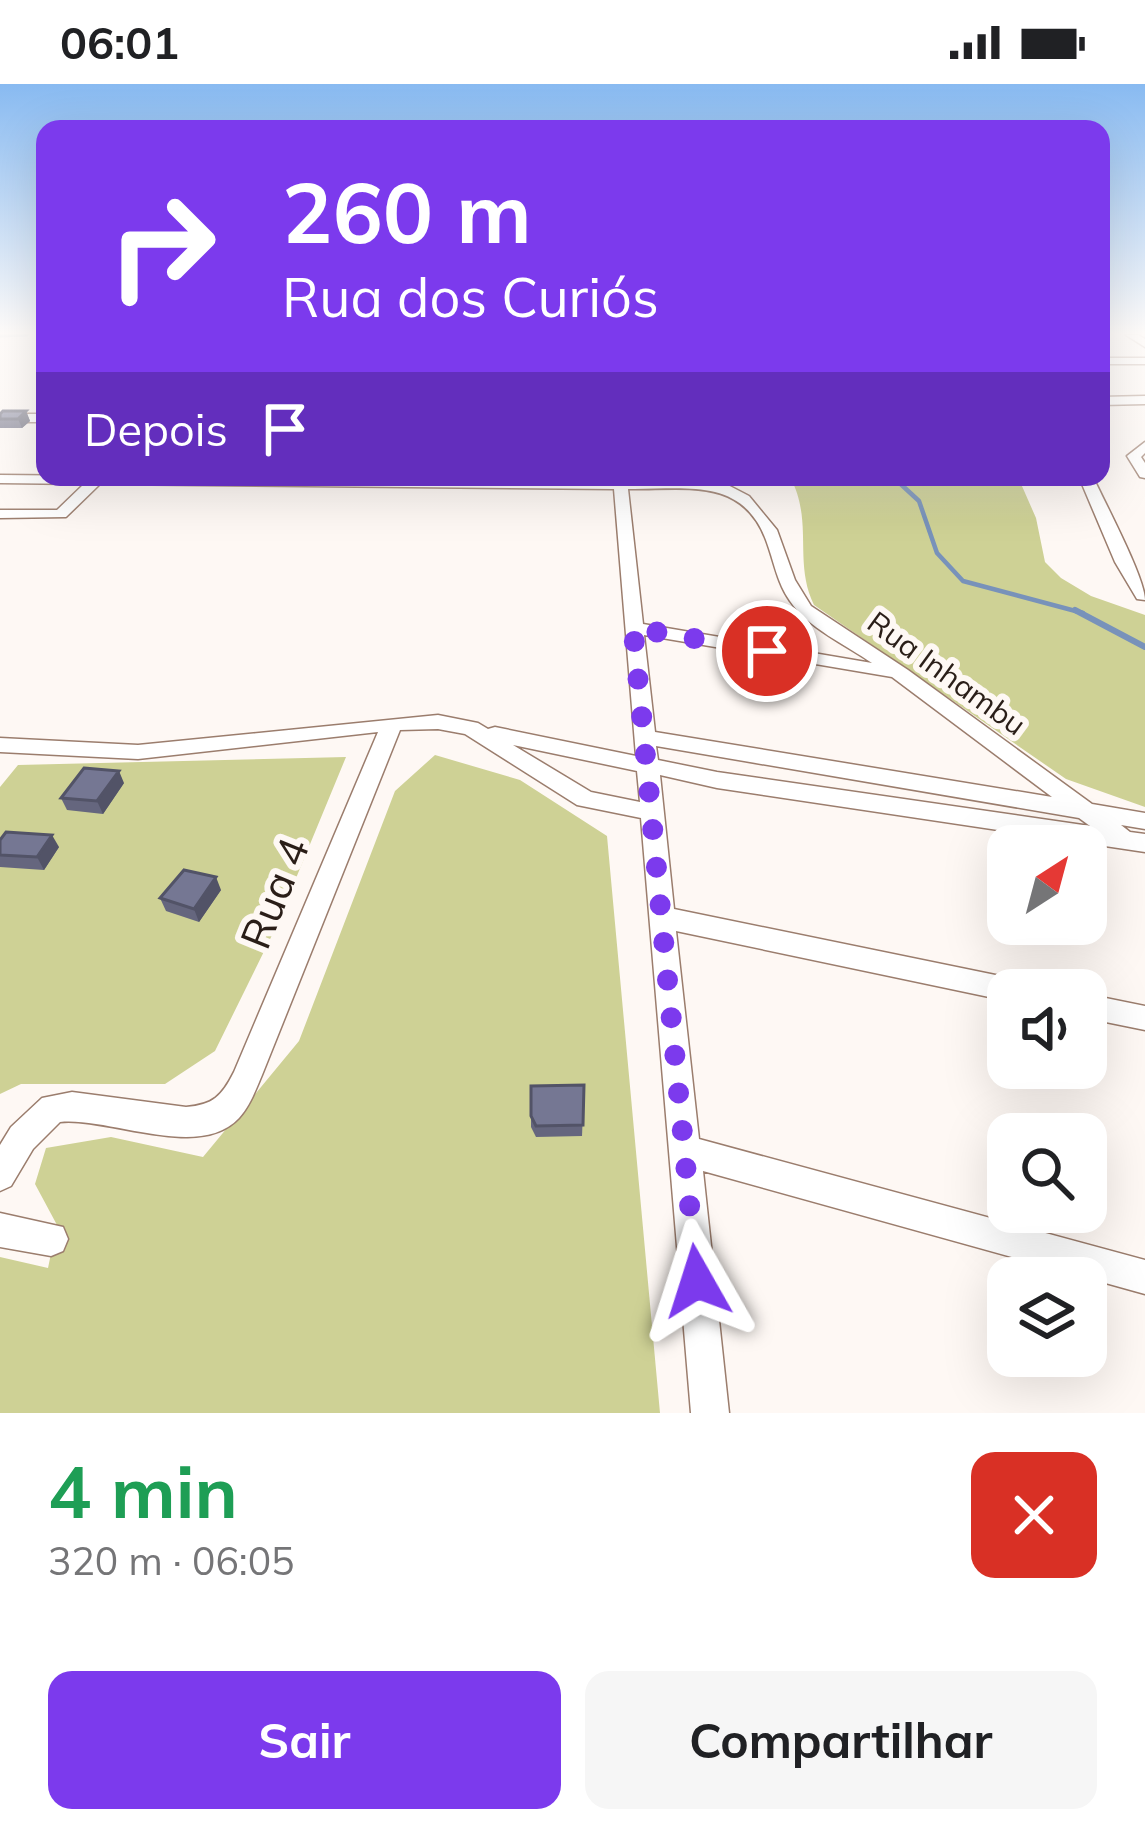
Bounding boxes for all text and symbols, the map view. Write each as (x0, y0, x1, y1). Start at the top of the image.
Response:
text: 06:01 (60, 14, 179, 70)
text: 260 m (282, 159, 532, 264)
icon: right (84, 168, 240, 324)
text: Rua dos Curiós (282, 263, 659, 331)
icon: arrive (252, 396, 318, 462)
text: Depois (84, 401, 228, 457)
pin (716, 600, 818, 702)
street label: Rua Inhambu (860, 603, 1034, 743)
icon: arrive (734, 618, 800, 684)
north arrow (987, 825, 1107, 945)
map controls (987, 825, 1107, 1377)
street label: Rua 4 (228, 830, 320, 956)
button: sound (987, 969, 1107, 1089)
button: search (987, 1113, 1107, 1233)
position arrow (634, 1218, 760, 1344)
button: layers (987, 1257, 1107, 1377)
text: 4 min (48, 1446, 238, 1536)
button: close (971, 1452, 1097, 1578)
text: 320 m · 06:05 (48, 1536, 294, 1585)
button: Sair (48, 1671, 561, 1809)
button: Compartilhar (585, 1671, 1097, 1809)

